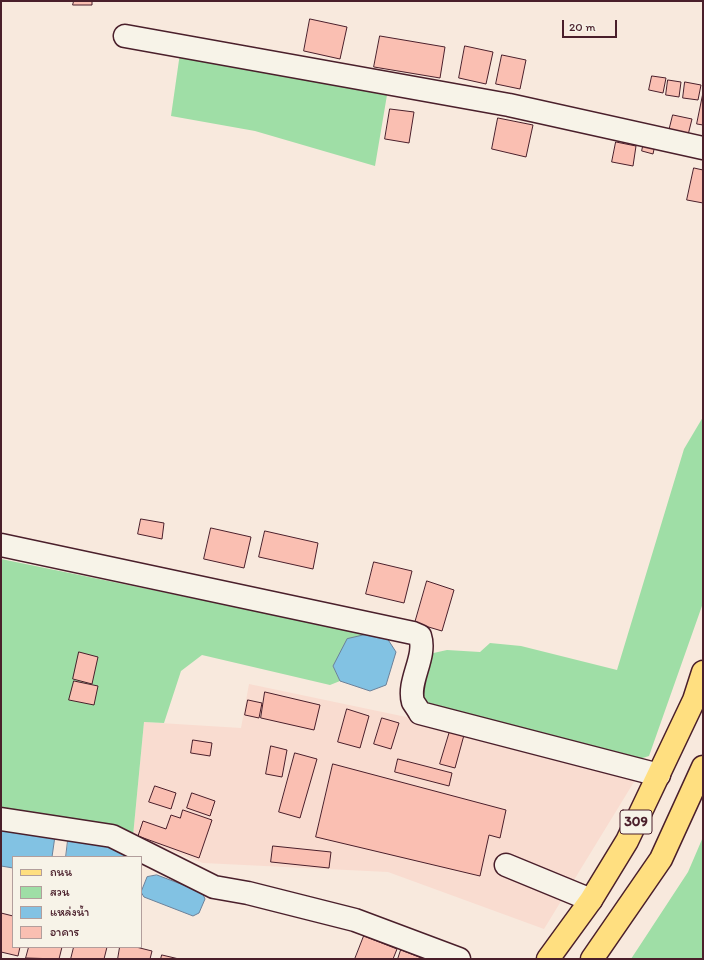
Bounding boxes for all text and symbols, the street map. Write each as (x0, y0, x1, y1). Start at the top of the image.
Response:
scale bar (564, 12, 619, 38)
text: 20 m (569, 20, 596, 34)
road number: 309 (620, 810, 652, 834)
legend (12, 856, 142, 948)
text: ถนน (50, 865, 72, 879)
text: สวน (50, 885, 69, 899)
text: แหล่งน้ำ (50, 905, 89, 919)
text: อาคาร (50, 925, 79, 939)

